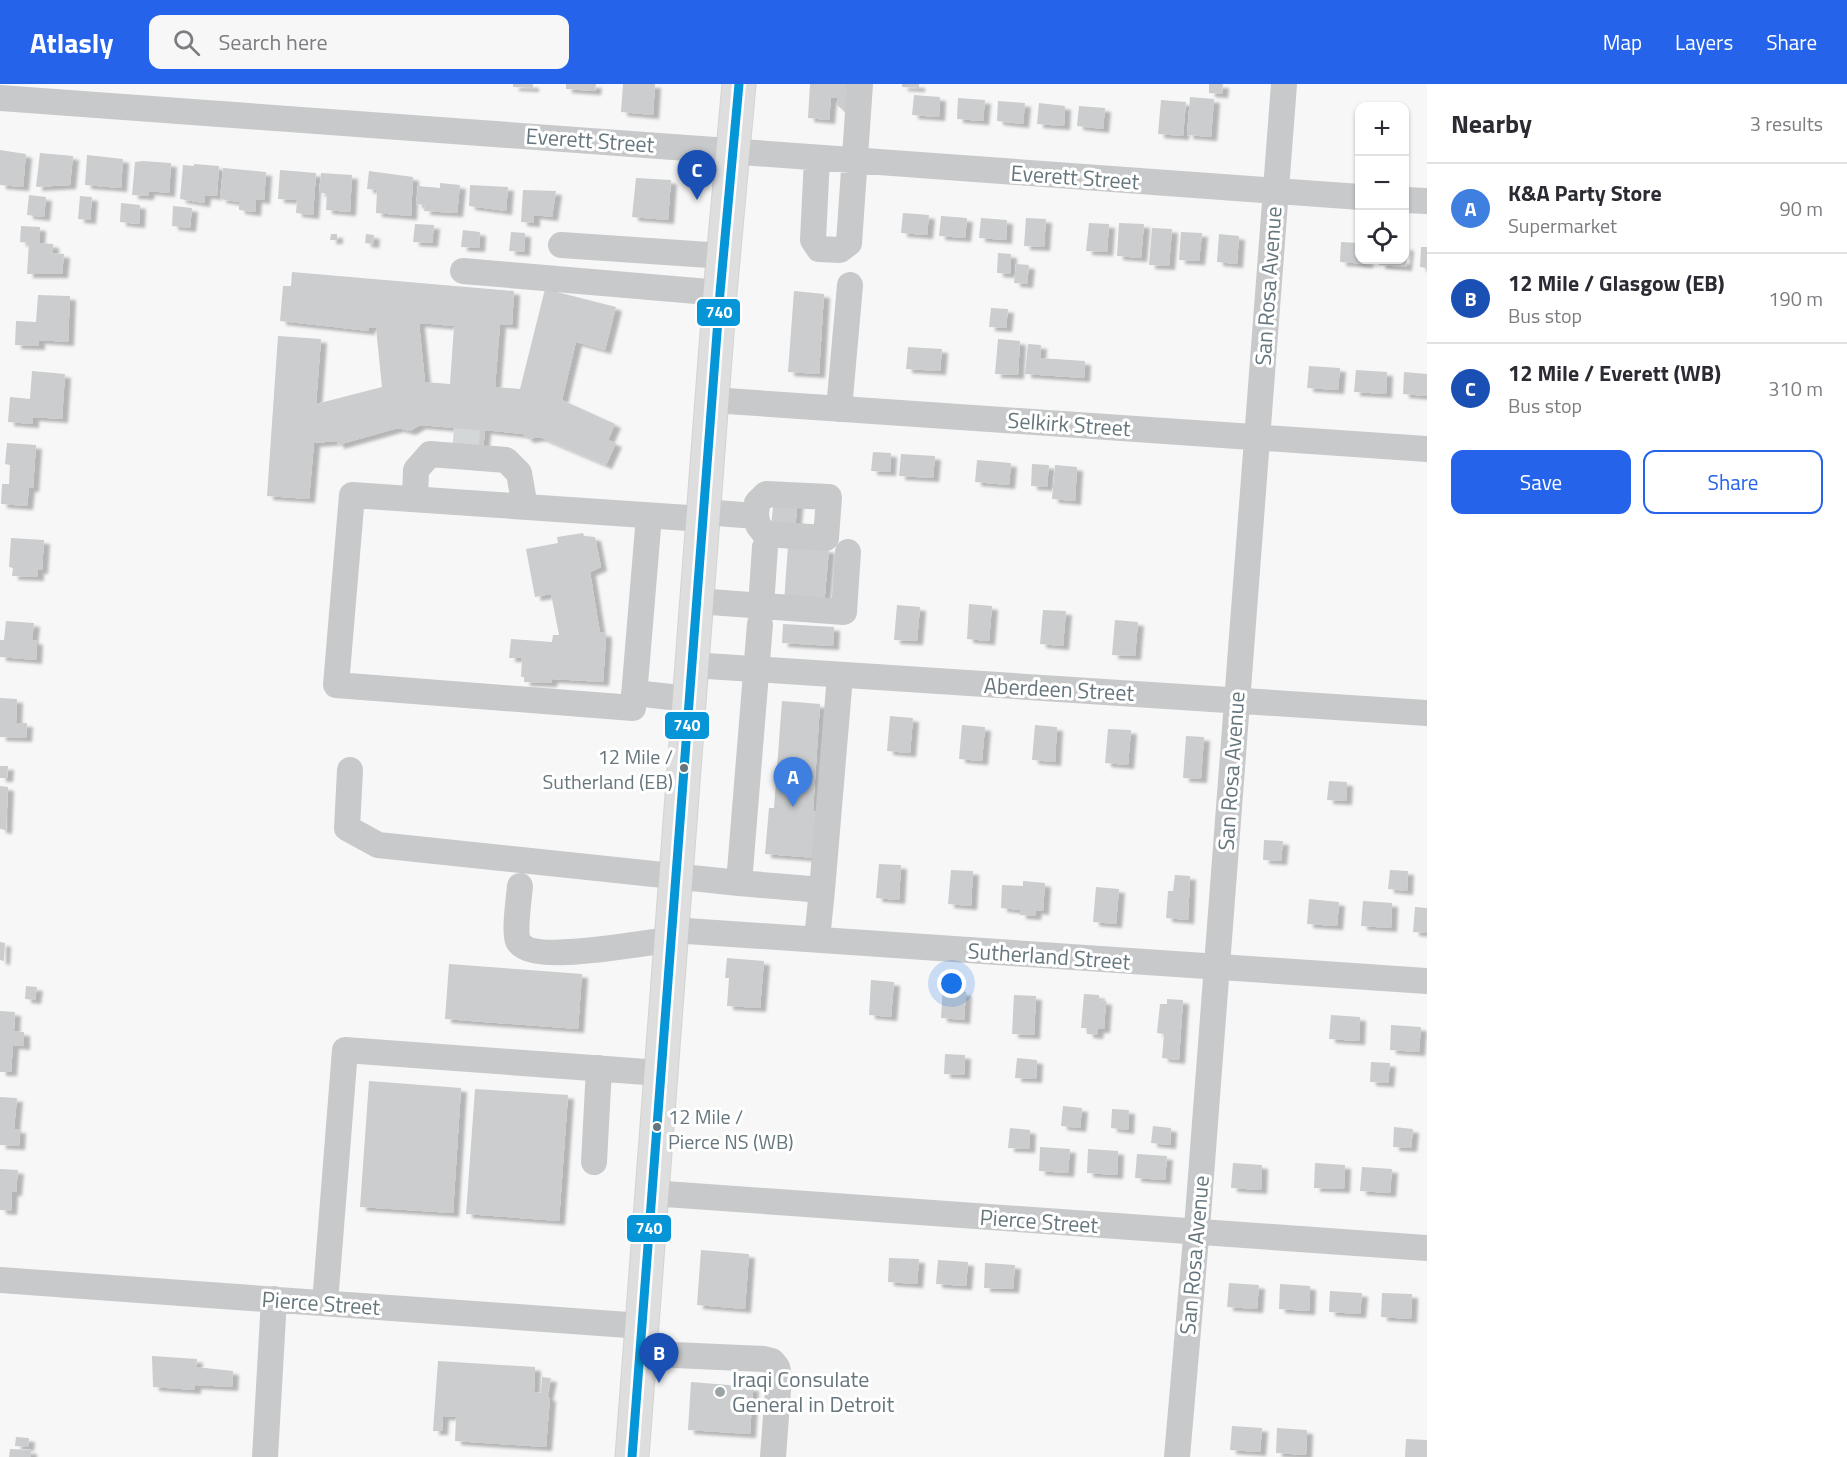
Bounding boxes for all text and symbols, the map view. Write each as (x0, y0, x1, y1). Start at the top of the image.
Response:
search box (149, 15, 569, 69)
text: Atlasly (30, 21, 113, 64)
text: Search here (218, 25, 328, 59)
icon: search (170, 26, 203, 59)
text: Map (1603, 26, 1642, 58)
text: Layers (1675, 26, 1733, 58)
text: Share (1766, 26, 1817, 58)
map controls (1355, 102, 1409, 264)
button: + (1355, 102, 1409, 156)
text: Nearby (1451, 104, 1532, 143)
text: 3 results (1750, 108, 1823, 139)
street label: Everett Street (525, 119, 656, 161)
pin: C (678, 150, 716, 200)
street label: Everett Street (1010, 156, 1141, 198)
button: − (1355, 156, 1409, 210)
text: K&A Party Store (1508, 176, 1662, 210)
text: A (1464, 193, 1477, 224)
text: 90 m (1779, 193, 1823, 224)
street label: San Rosa Avenue (1245, 205, 1291, 367)
button: locate (1355, 210, 1409, 264)
text: Supermarket (1508, 210, 1617, 241)
text: 12 Mile / Glasgow (EB) (1508, 266, 1725, 300)
text: B (1464, 283, 1477, 314)
text: 190 m (1768, 283, 1823, 314)
line badge: 740 (696, 298, 741, 327)
text: 740 (706, 300, 732, 324)
text: Bus stop (1508, 300, 1582, 331)
text: 12 Mile / Everett (WB) (1508, 356, 1721, 390)
text: C (1465, 373, 1476, 404)
text: 310 m (1768, 373, 1823, 404)
text: Bus stop (1508, 390, 1582, 421)
street label: Selkirk Street (1006, 403, 1132, 445)
button: Save (1451, 450, 1631, 514)
button: Share (1643, 450, 1823, 514)
street label: Aberdeen Street (983, 668, 1135, 710)
street label: San Rosa Avenue (1208, 690, 1254, 852)
line badge: 740 (664, 711, 710, 740)
text: 740 (674, 713, 700, 737)
place label: 12 Mile / Sutherland (EB) (542, 741, 673, 797)
pin: A (774, 758, 812, 807)
marker: 12 Mile / Sutherland (EB) (678, 762, 690, 774)
street label: Sutherland Street (967, 933, 1132, 979)
your location (937, 969, 966, 998)
place label: 12 Mile / Pierce NS (WB) (668, 1101, 794, 1157)
marker: 12 Mile / Pierce NS (WB) (651, 1121, 663, 1133)
street label: San Rosa Avenue (1170, 1174, 1218, 1336)
street label: Pierce Street (979, 1200, 1100, 1242)
line badge: 740 (626, 1214, 672, 1243)
text: 740 (636, 1216, 662, 1240)
street label: Pierce Street (261, 1282, 382, 1324)
pin: B (640, 1334, 678, 1383)
place label: Iraqi Consulate General in Detroit (732, 1362, 894, 1421)
marker: Iraqi Consulate General in Detroit (713, 1385, 727, 1399)

